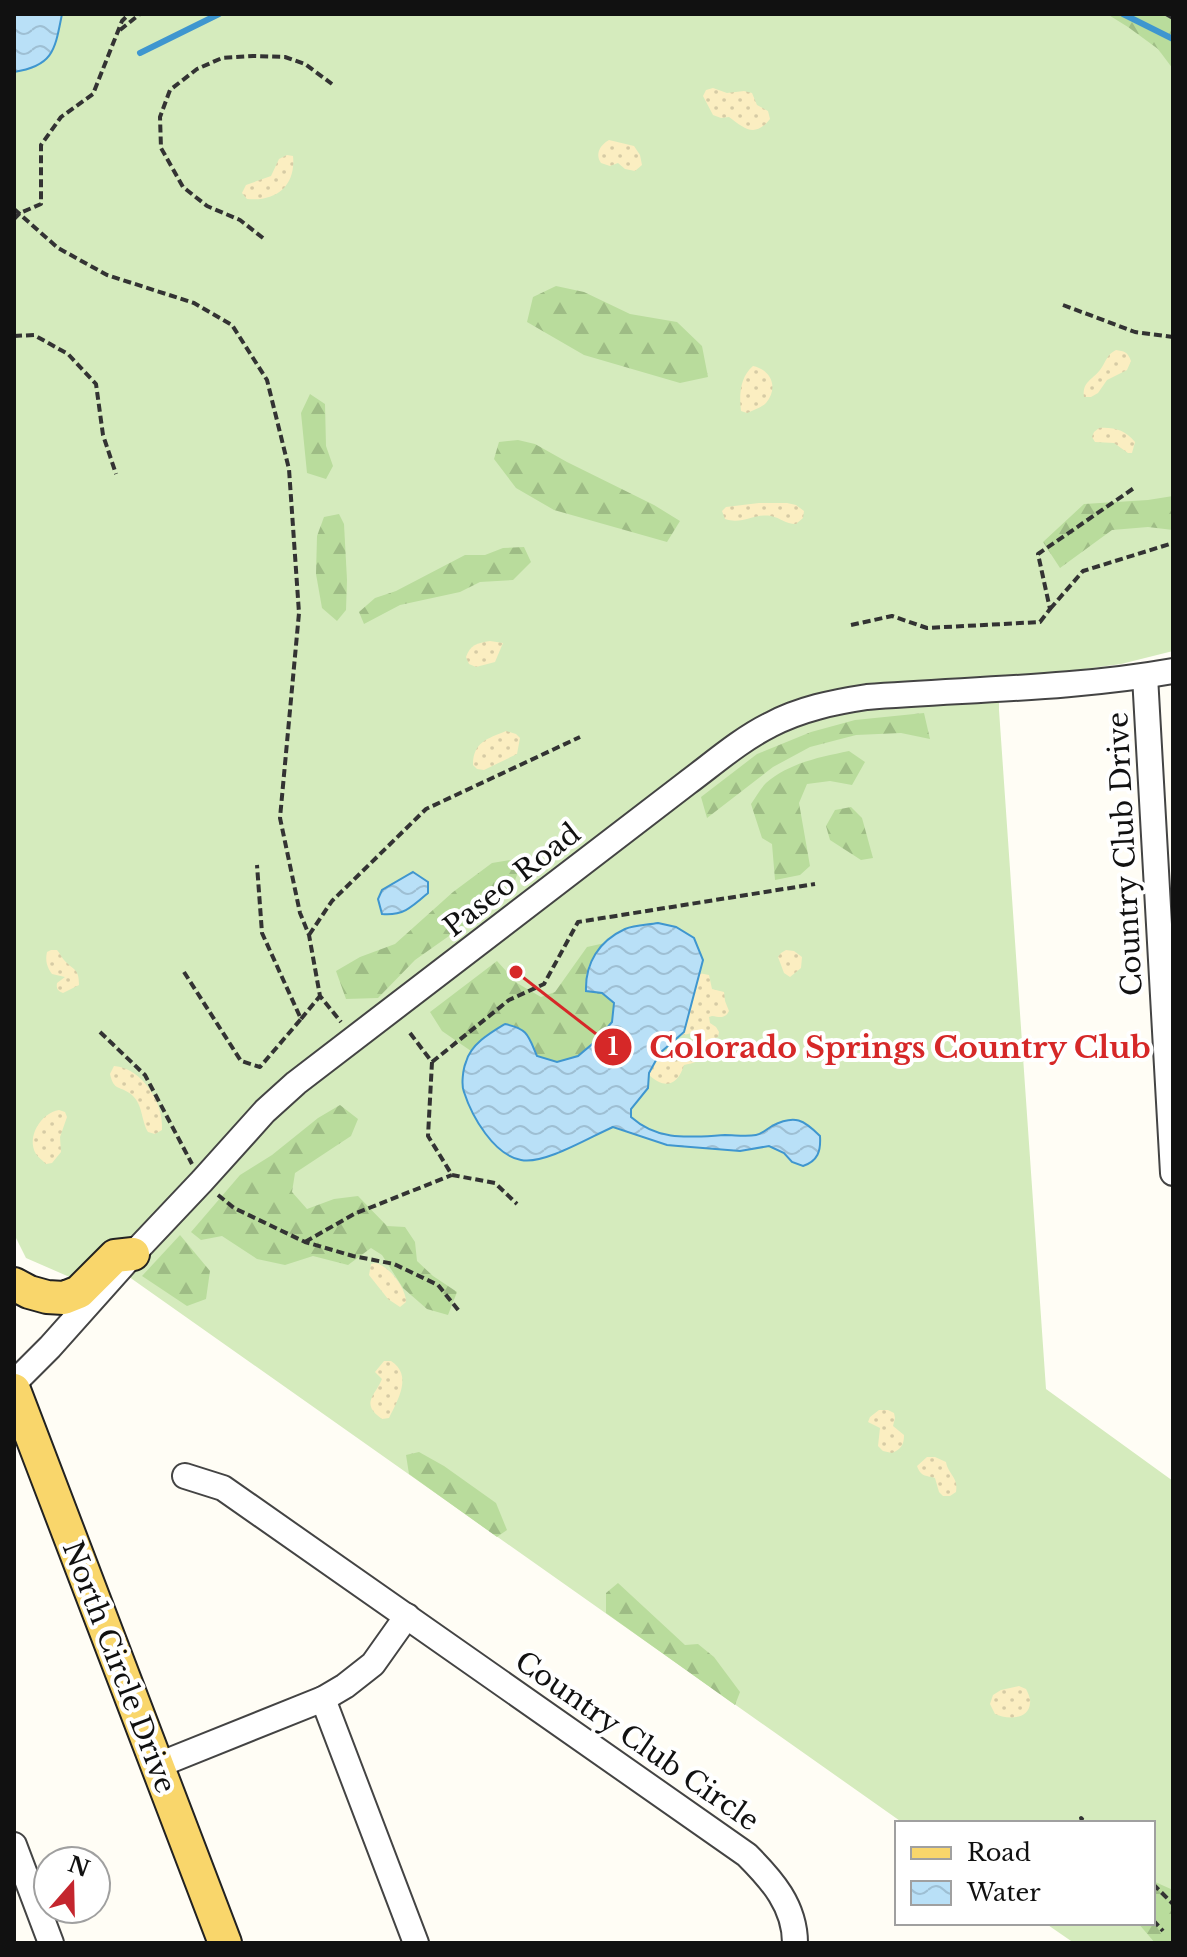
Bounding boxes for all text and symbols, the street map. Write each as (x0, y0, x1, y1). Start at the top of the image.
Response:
street label: Country Club Drive (1100, 711, 1150, 997)
street label: Paseo Road (437, 816, 587, 944)
callout: Colorado Springs Country Club (593, 1020, 1167, 1074)
text: Colorado Springs Country Club (649, 1029, 1151, 1066)
text: 1 (608, 1032, 618, 1061)
street label: North Circle Drive (55, 1536, 183, 1798)
street label: Country Club Circle (508, 1644, 766, 1838)
legend (895, 1821, 1155, 1925)
text: Road (967, 1838, 1031, 1867)
north arrow (32, 1845, 112, 1925)
text: N (64, 1850, 93, 1883)
text: Water (966, 1878, 1041, 1907)

